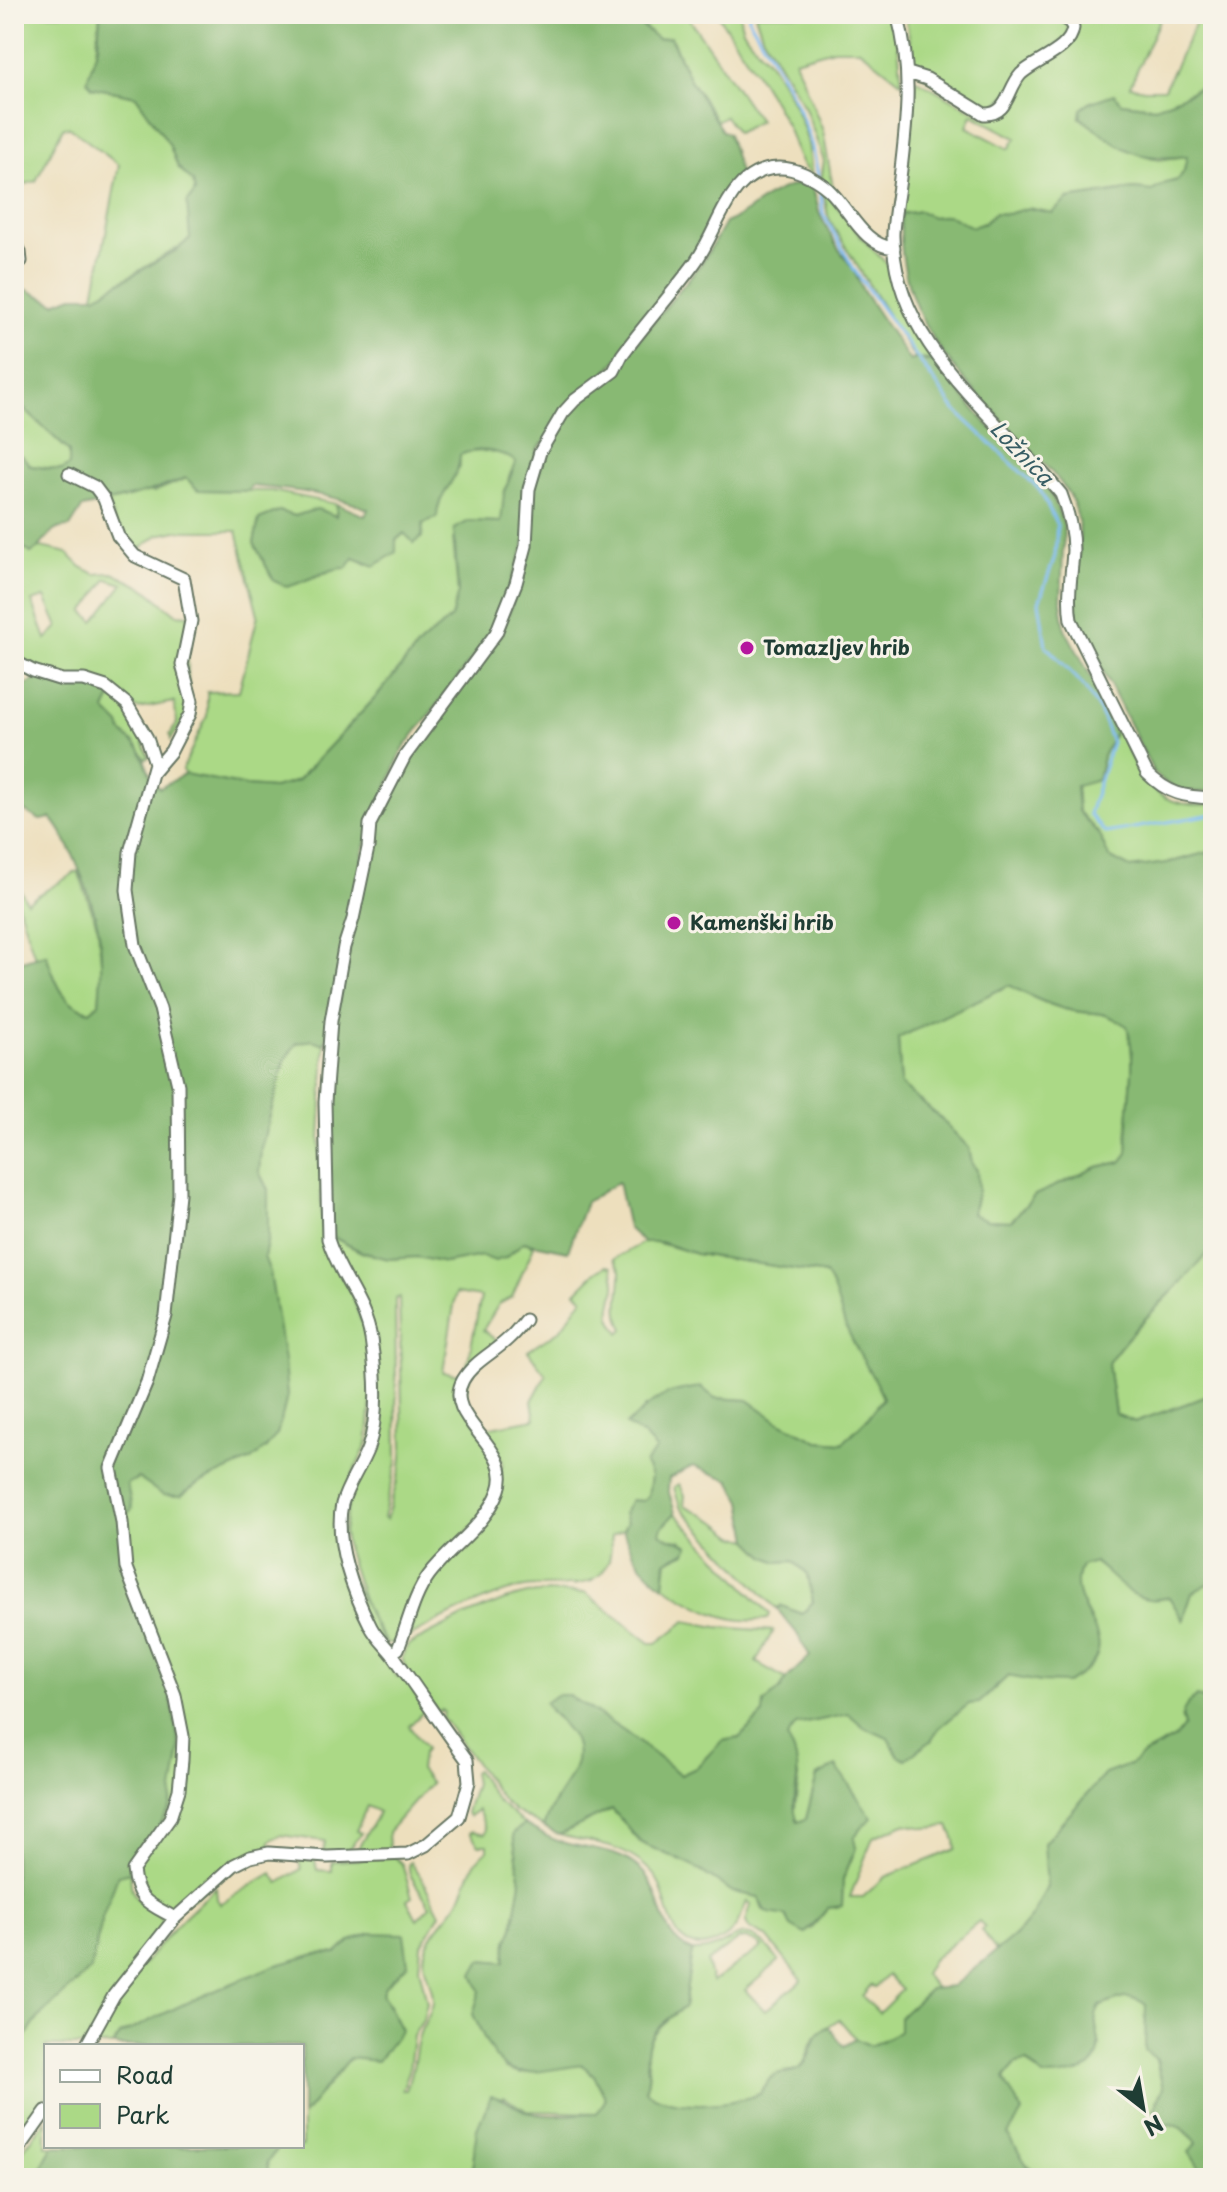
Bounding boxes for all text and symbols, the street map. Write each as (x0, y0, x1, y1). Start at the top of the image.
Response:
water label: Ložnica (984, 412, 1063, 493)
place label: Tomazljev hrib (763, 632, 910, 662)
marker: Tomazljev hrib (738, 639, 756, 657)
place label: Kamenški hrib (690, 907, 834, 937)
marker: Kamenški hrib (665, 914, 683, 932)
legend (44, 2044, 304, 2148)
text: Road (116, 2056, 174, 2092)
north arrow (1103, 2068, 1183, 2148)
text: Park (116, 2096, 170, 2132)
text: N (1138, 2108, 1170, 2145)

